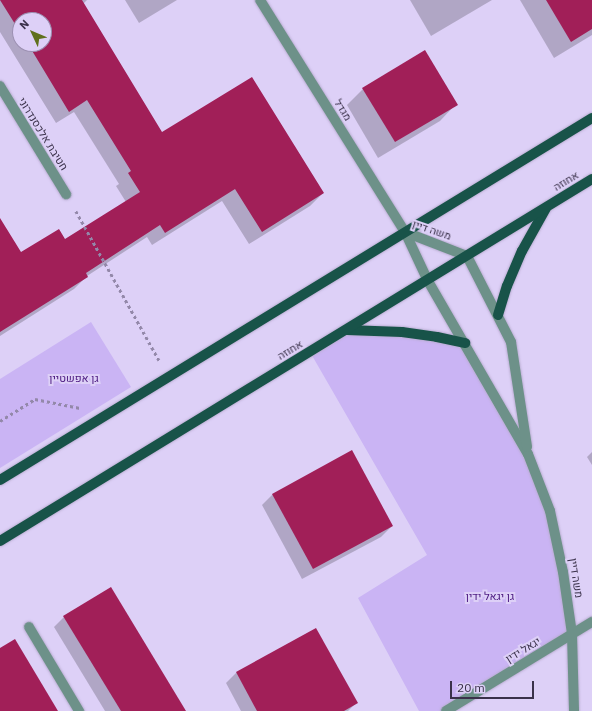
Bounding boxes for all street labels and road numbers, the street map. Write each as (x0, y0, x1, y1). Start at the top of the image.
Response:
street label: חטיבת אלכסנדרוני (15, 95, 71, 173)
street label: מגדל (331, 97, 355, 123)
street label: אחוזה (551, 168, 581, 194)
street label: משה דיין (411, 217, 453, 243)
street label: אחוזה (275, 337, 305, 363)
street label: משה דיין (566, 557, 586, 599)
street label: יגאל ידין (503, 634, 543, 666)

